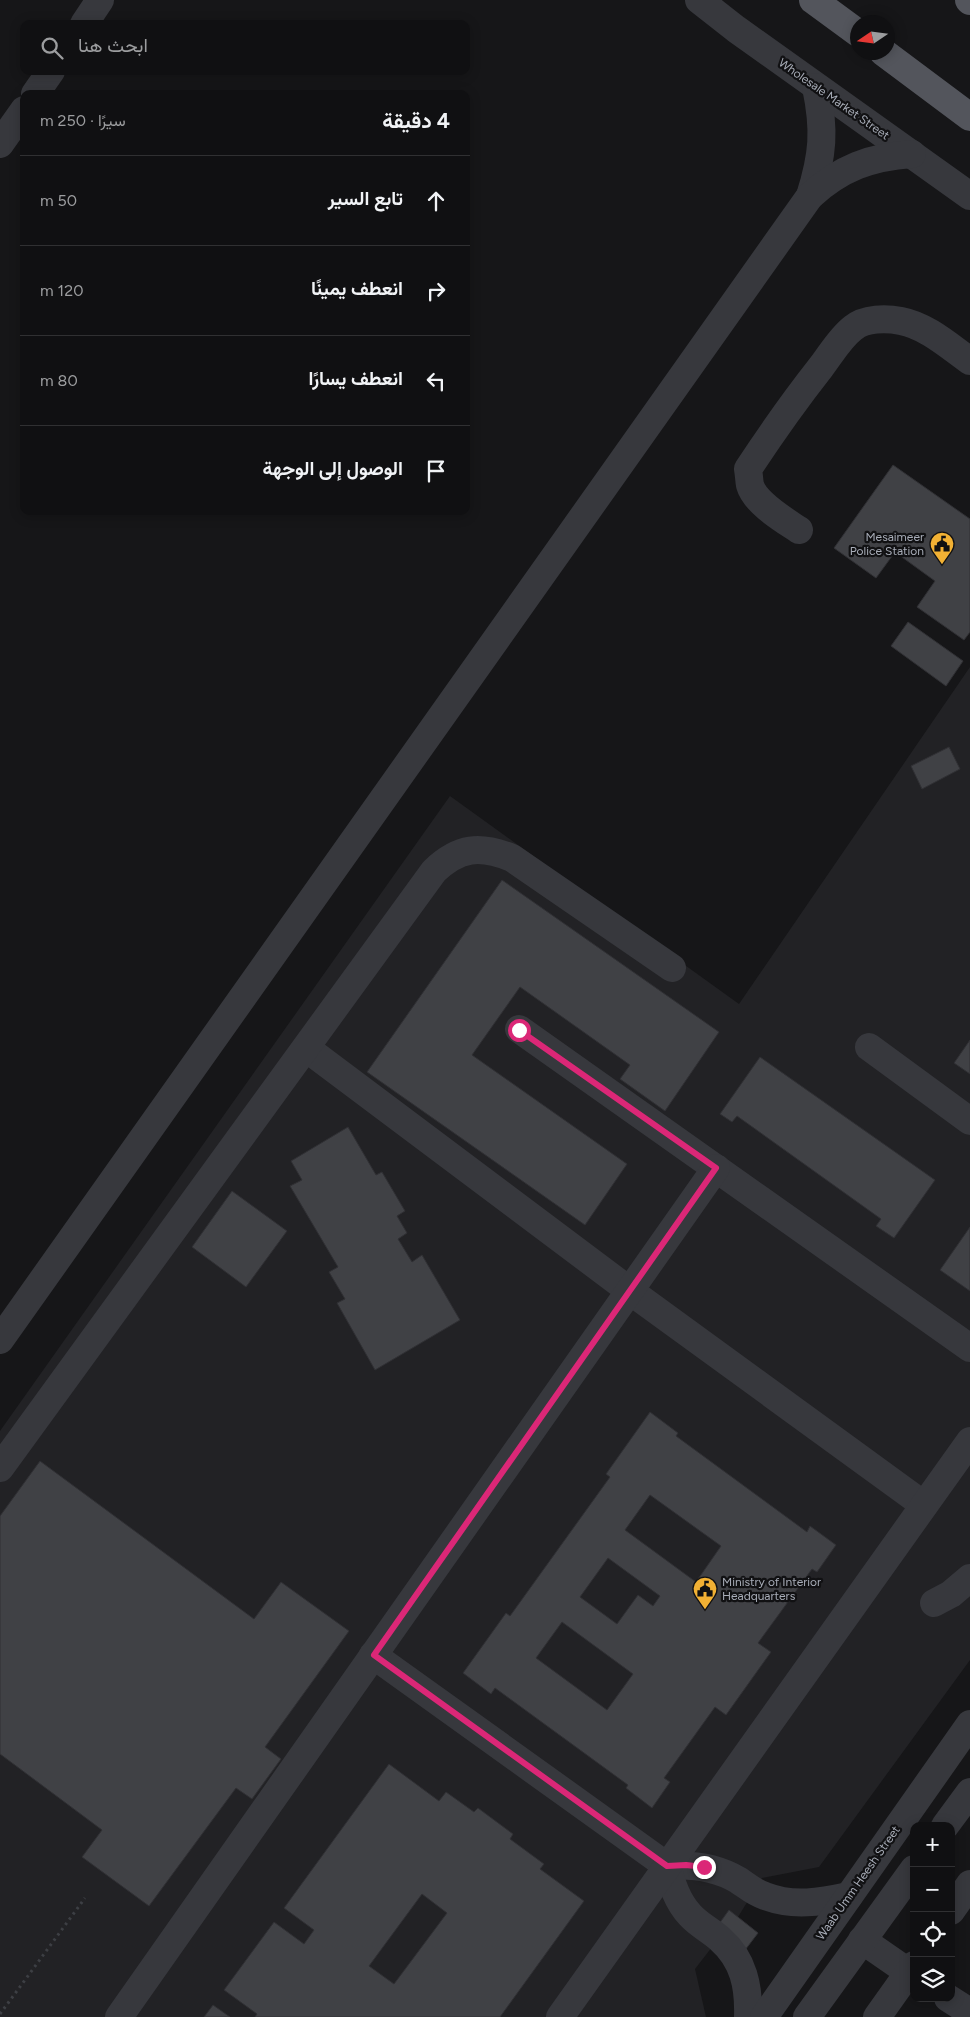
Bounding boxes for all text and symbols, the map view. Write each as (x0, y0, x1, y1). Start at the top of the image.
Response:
north arrow (850, 15, 895, 60)
search box (20, 20, 470, 75)
icon: search (38, 34, 66, 62)
text: ابحث هنا (78, 34, 148, 57)
street label: Wholesale Market Street (776, 55, 892, 143)
text: 4 دقيقة (382, 108, 450, 133)
text: سيرًا · 250 m (40, 111, 126, 130)
text: تابع السير (328, 187, 403, 210)
icon: ahead (422, 187, 450, 215)
text: 50 m (40, 191, 77, 210)
text: انعطف يمينًا (311, 277, 403, 300)
icon: right (422, 277, 450, 305)
text: 120 m (40, 281, 83, 300)
text: انعطف يسارًا (309, 367, 403, 390)
icon: left (422, 367, 450, 395)
text: 80 m (40, 371, 78, 390)
text: الوصول إلى الوجهة (263, 457, 403, 480)
icon: arrive (422, 457, 450, 485)
place label: Mesaimeer Police Station (850, 530, 924, 558)
public building icon: Mesaimeer Police Station (929, 531, 955, 565)
route start (508, 1019, 531, 1042)
place label: Ministry of Interior Headquarters (722, 1575, 821, 1603)
public building icon: Ministry of Interior Headquarters (692, 1576, 718, 1610)
map controls (910, 1822, 955, 2002)
button: + (910, 1822, 955, 1867)
street label: Waab Umm Heesh Street (813, 1823, 903, 1943)
route end (693, 1856, 716, 1879)
button: − (910, 1867, 955, 1912)
button: locate (910, 1912, 955, 1957)
button: layers (910, 1957, 955, 2002)

